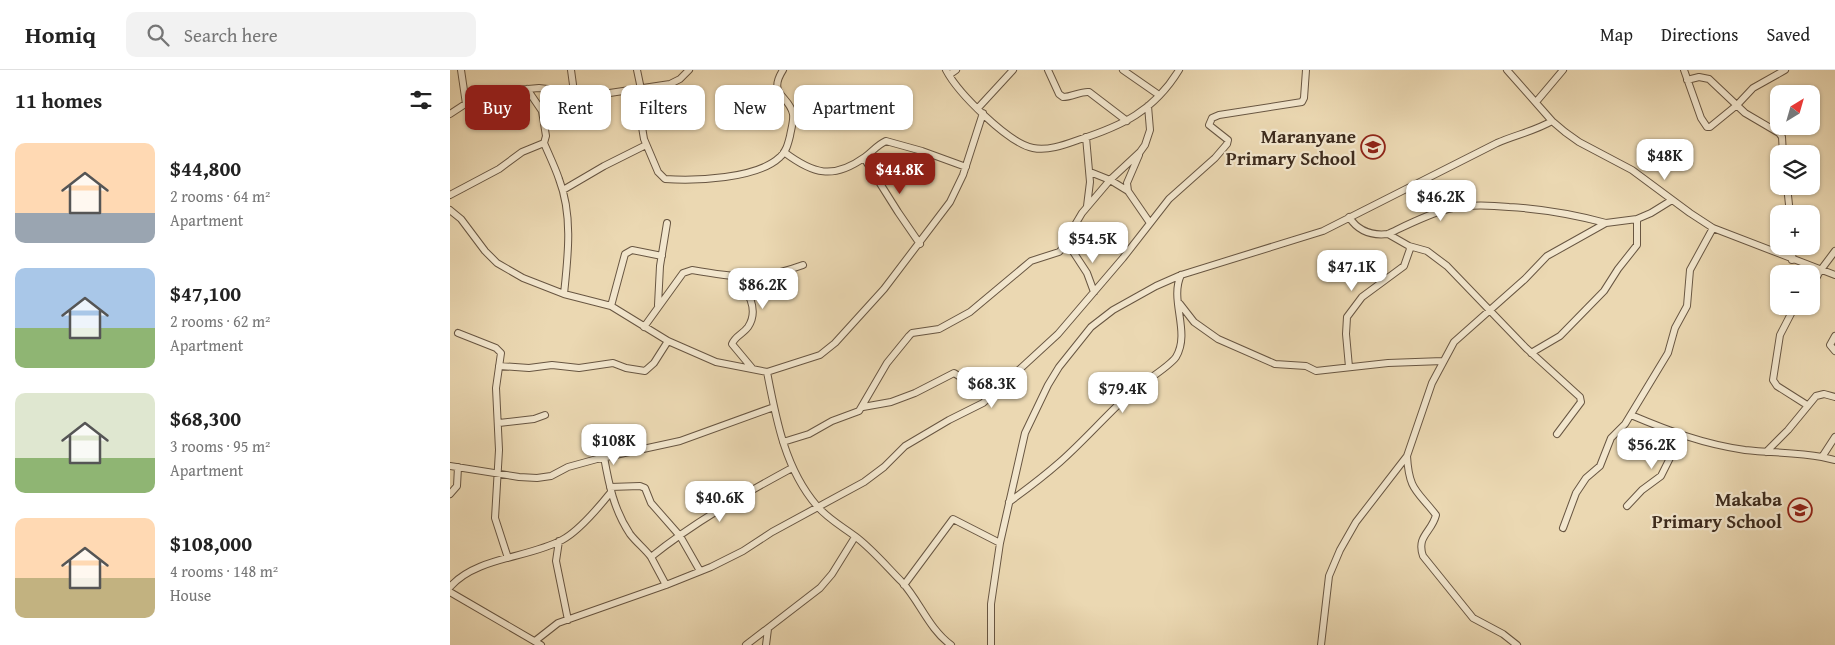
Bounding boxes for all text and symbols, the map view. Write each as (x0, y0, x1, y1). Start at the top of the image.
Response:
search box (126, 12, 476, 57)
text: Homiq (25, 17, 96, 52)
icon: search (144, 21, 172, 49)
text: Search here (184, 21, 278, 49)
text: Map (1600, 21, 1633, 48)
text: Directions (1661, 21, 1738, 48)
text: Saved (1766, 21, 1810, 48)
text: 11 homes (15, 85, 102, 116)
chip: Buy (465, 85, 530, 130)
chip: Rent (540, 85, 611, 130)
chip: Filters (621, 85, 705, 130)
chip: New (715, 85, 784, 130)
chip: Apartment (794, 85, 913, 130)
north arrow (1770, 85, 1820, 135)
map controls (1770, 85, 1820, 315)
icon: filters (407, 86, 435, 114)
place label: Maranyane Primary School (1226, 122, 1356, 172)
school or university icon: Maranyane Primary School (1360, 134, 1386, 160)
pin: $48K (1635, 138, 1695, 181)
text: $48K (1648, 143, 1682, 167)
button: layers (1770, 145, 1820, 195)
pin: $44.8K (859, 152, 941, 195)
text: $44,800 (170, 153, 241, 184)
text: $44.8K (876, 157, 924, 181)
icon: home (55, 163, 115, 223)
pin: $46.2K (1400, 180, 1482, 222)
text: 2 rooms · 64 m² (170, 184, 270, 208)
text: $46.2K (1417, 184, 1465, 208)
button: + (1770, 205, 1820, 255)
text: Apartment (170, 208, 243, 232)
pin: $54.5K (1052, 222, 1134, 264)
text: $54.5K (1069, 226, 1117, 250)
pin: $47.1K (1311, 250, 1393, 292)
text: $47.1K (1328, 254, 1376, 278)
button: − (1770, 265, 1820, 315)
pin: $86.2K (722, 268, 804, 310)
text: $86.2K (739, 272, 787, 296)
text: $47,100 (170, 278, 241, 309)
icon: home (55, 288, 115, 348)
text: 2 rooms · 62 m² (170, 309, 270, 333)
text: Apartment (170, 333, 243, 357)
pin: $68.3K (951, 366, 1033, 409)
text: $68.3K (968, 371, 1016, 395)
pin: $79.4K (1082, 372, 1164, 414)
text: $79.4K (1099, 376, 1147, 400)
text: $68,300 (170, 403, 241, 434)
icon: home (55, 413, 115, 473)
pin: $108K (579, 424, 649, 466)
text: $108K (592, 428, 636, 452)
pin: $56.2K (1611, 428, 1693, 470)
text: $56.2K (1628, 432, 1676, 456)
text: 3 rooms · 95 m² (170, 434, 270, 458)
text: Apartment (170, 458, 243, 482)
pin: $40.6K (679, 480, 761, 523)
text: $40.6K (696, 485, 744, 509)
place label: Makaba Primary School (1652, 485, 1782, 535)
school or university icon: Makaba Primary School (1787, 497, 1813, 523)
text: $108,000 (170, 528, 252, 559)
icon: home (55, 538, 115, 598)
text: 4 rooms · 148 m² (170, 559, 278, 583)
text: House (170, 583, 211, 607)

